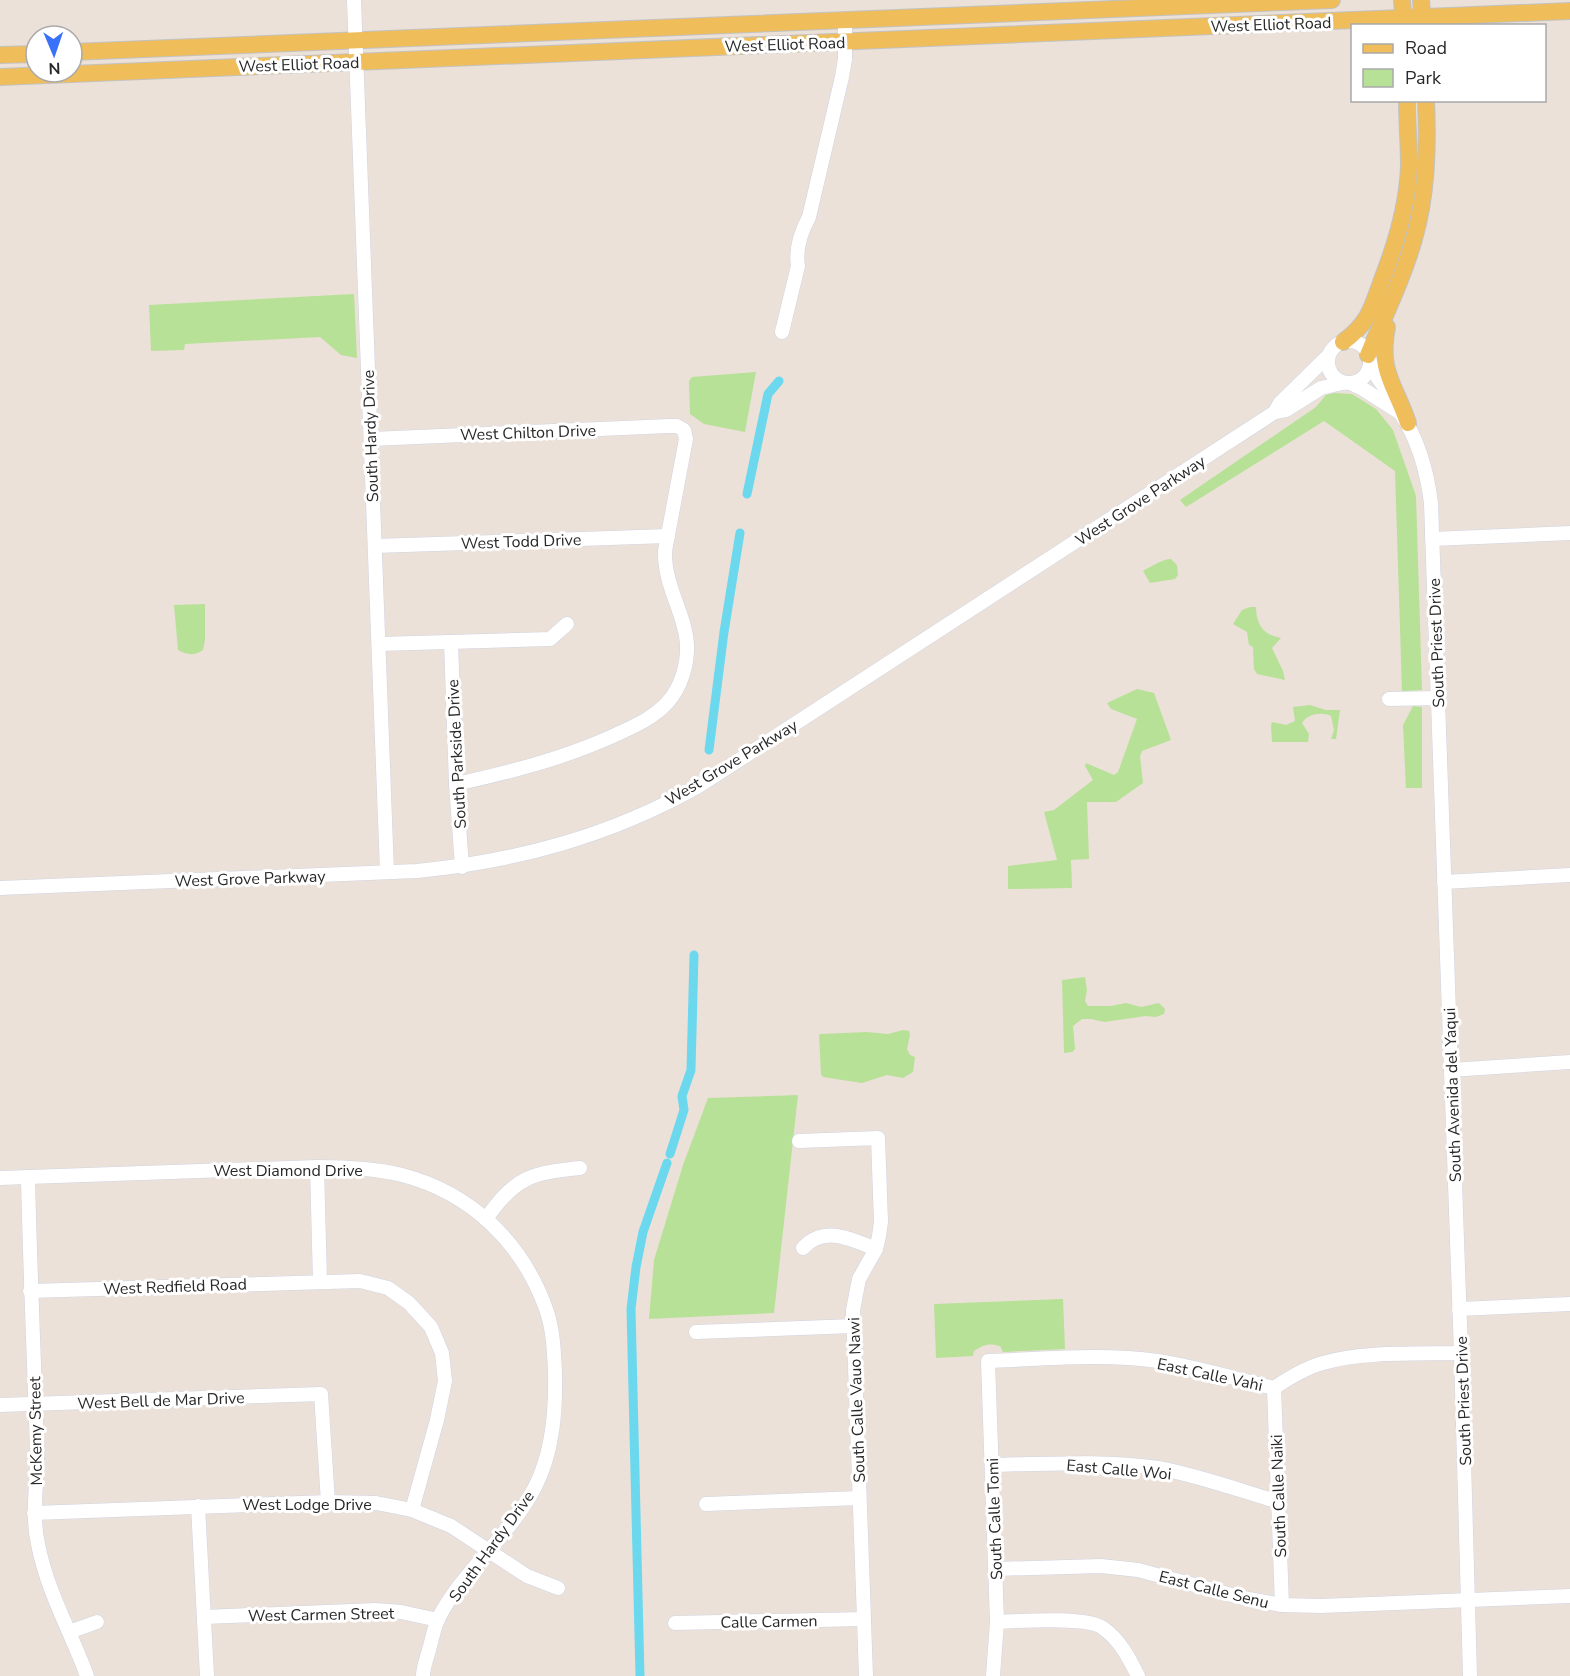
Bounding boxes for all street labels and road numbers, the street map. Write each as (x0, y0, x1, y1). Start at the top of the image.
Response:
street label: West Elliot Road (1210, 12, 1332, 38)
street label: West Elliot Road (724, 32, 846, 58)
street label: West Elliot Road (238, 52, 360, 78)
street label: South Hardy Drive (358, 369, 384, 503)
street label: West Chilton Drive (460, 420, 597, 446)
street label: West Grove Parkway (1071, 450, 1210, 551)
street label: West Todd Drive (460, 529, 582, 555)
street label: South Priest Drive (1424, 578, 1450, 708)
street label: South Parkside Drive (442, 679, 472, 829)
street label: West Grove Parkway (661, 714, 803, 811)
street label: West Grove Parkway (174, 865, 327, 893)
street label: South Avenida del Yaqui (1439, 1007, 1467, 1183)
street label: West Diamond Drive (213, 1160, 363, 1182)
street label: West Redfield Road (103, 1273, 247, 1300)
street label: South Calle Vauo Nawi (843, 1317, 871, 1483)
street label: South Priest Drive (1451, 1336, 1477, 1466)
street label: East Calle Vahi (1155, 1353, 1265, 1397)
street label: McKemy Street (24, 1376, 48, 1486)
street label: West Bell de Mar Drive (77, 1387, 245, 1415)
street label: South Calle Naiki (1266, 1434, 1292, 1558)
street label: East Calle Woi (1065, 1454, 1172, 1486)
street label: South Calle Tomi (982, 1458, 1008, 1580)
street label: South Hardy Drive (444, 1487, 540, 1607)
street label: West Lodge Drive (242, 1494, 372, 1516)
street label: East Calle Senu (1157, 1566, 1271, 1614)
street label: West Carmen Street (248, 1603, 395, 1627)
street label: Calle Carmen (720, 1610, 818, 1634)

